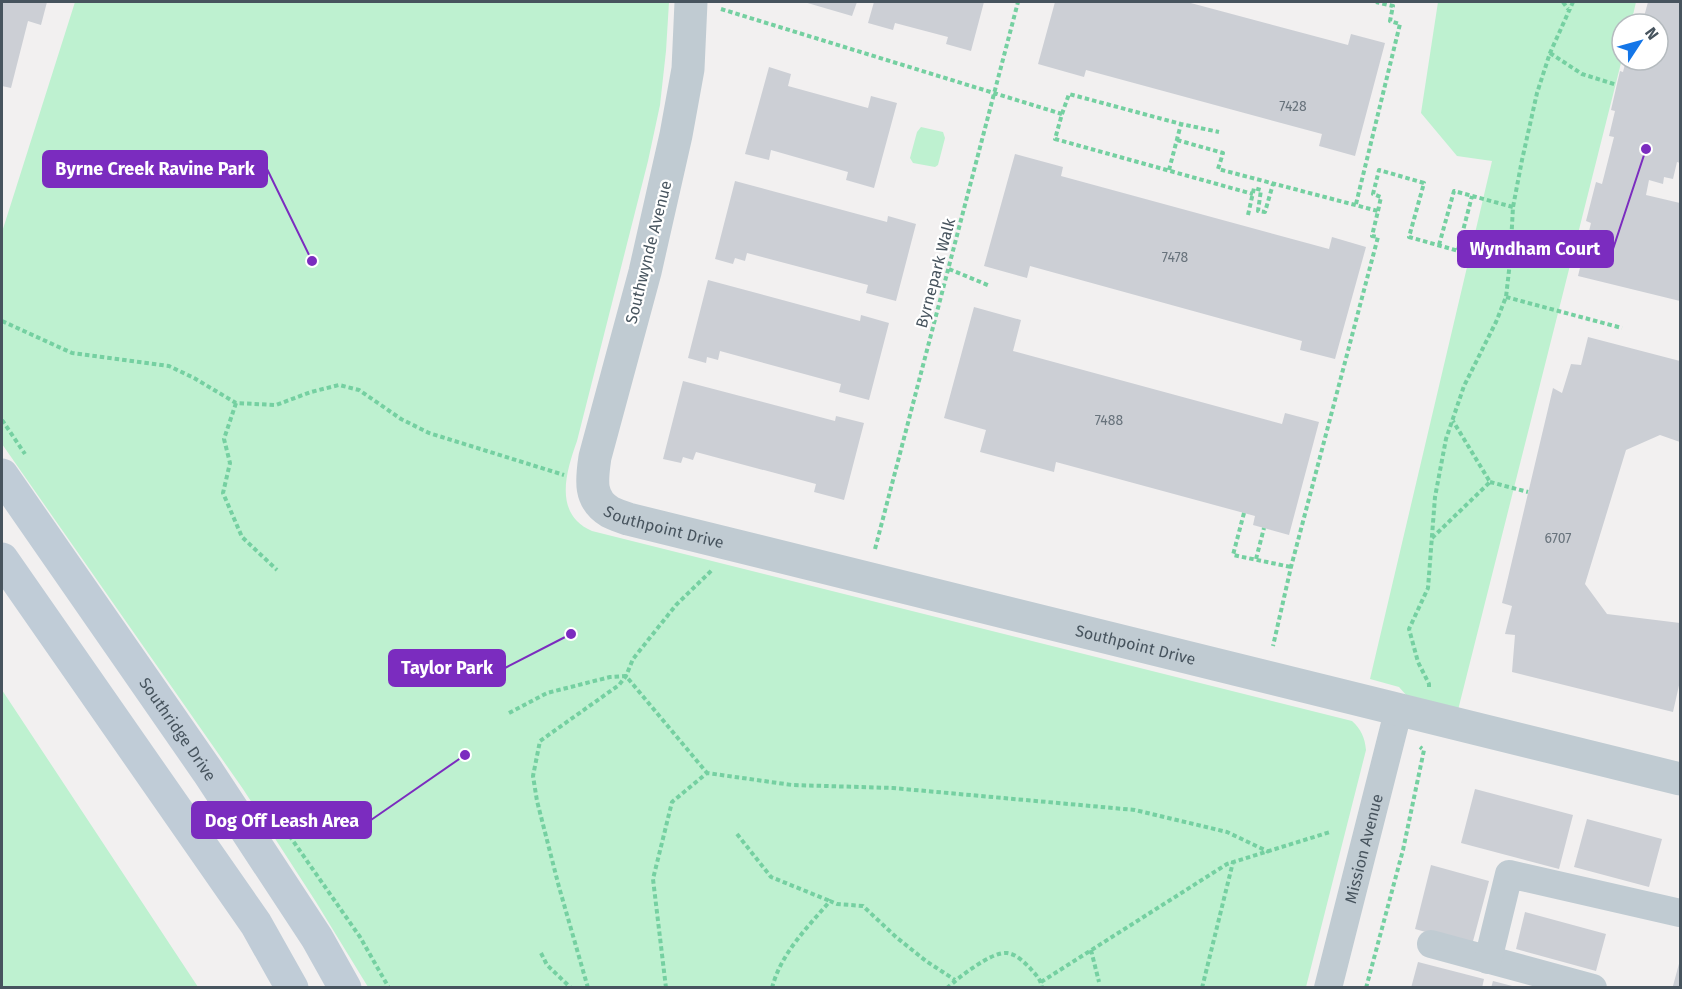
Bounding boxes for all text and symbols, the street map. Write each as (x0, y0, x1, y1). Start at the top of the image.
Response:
north arrow (1610, 12, 1670, 72)
text: N (1641, 24, 1663, 43)
house number: 7428 (1279, 98, 1307, 115)
callout: Byrne Creek Ravine Park (43, 151, 267, 187)
text: Byrne Creek Ravine Park (55, 158, 256, 180)
street label: Southwynde Avenue (621, 179, 675, 326)
street label: Byrnepark Walk (912, 215, 959, 330)
callout: Wyndham Court (1458, 231, 1613, 267)
text: Wyndham Court (1470, 238, 1601, 260)
house number: 7478 (1162, 249, 1188, 266)
house number: 7488 (1095, 412, 1124, 429)
street label: Southpoint Drive (600, 502, 726, 552)
house number: 6707 (1545, 530, 1571, 547)
street label: Southpoint Drive (1074, 621, 1198, 669)
callout: Taylor Park (389, 650, 505, 686)
text: Taylor Park (401, 657, 494, 679)
street label: Southridge Drive (135, 674, 220, 784)
street label: Mission Avenue (1341, 792, 1387, 905)
callout: Dog Off Leash Area (192, 802, 371, 838)
text: Dog Off Leash Area (205, 810, 359, 832)

